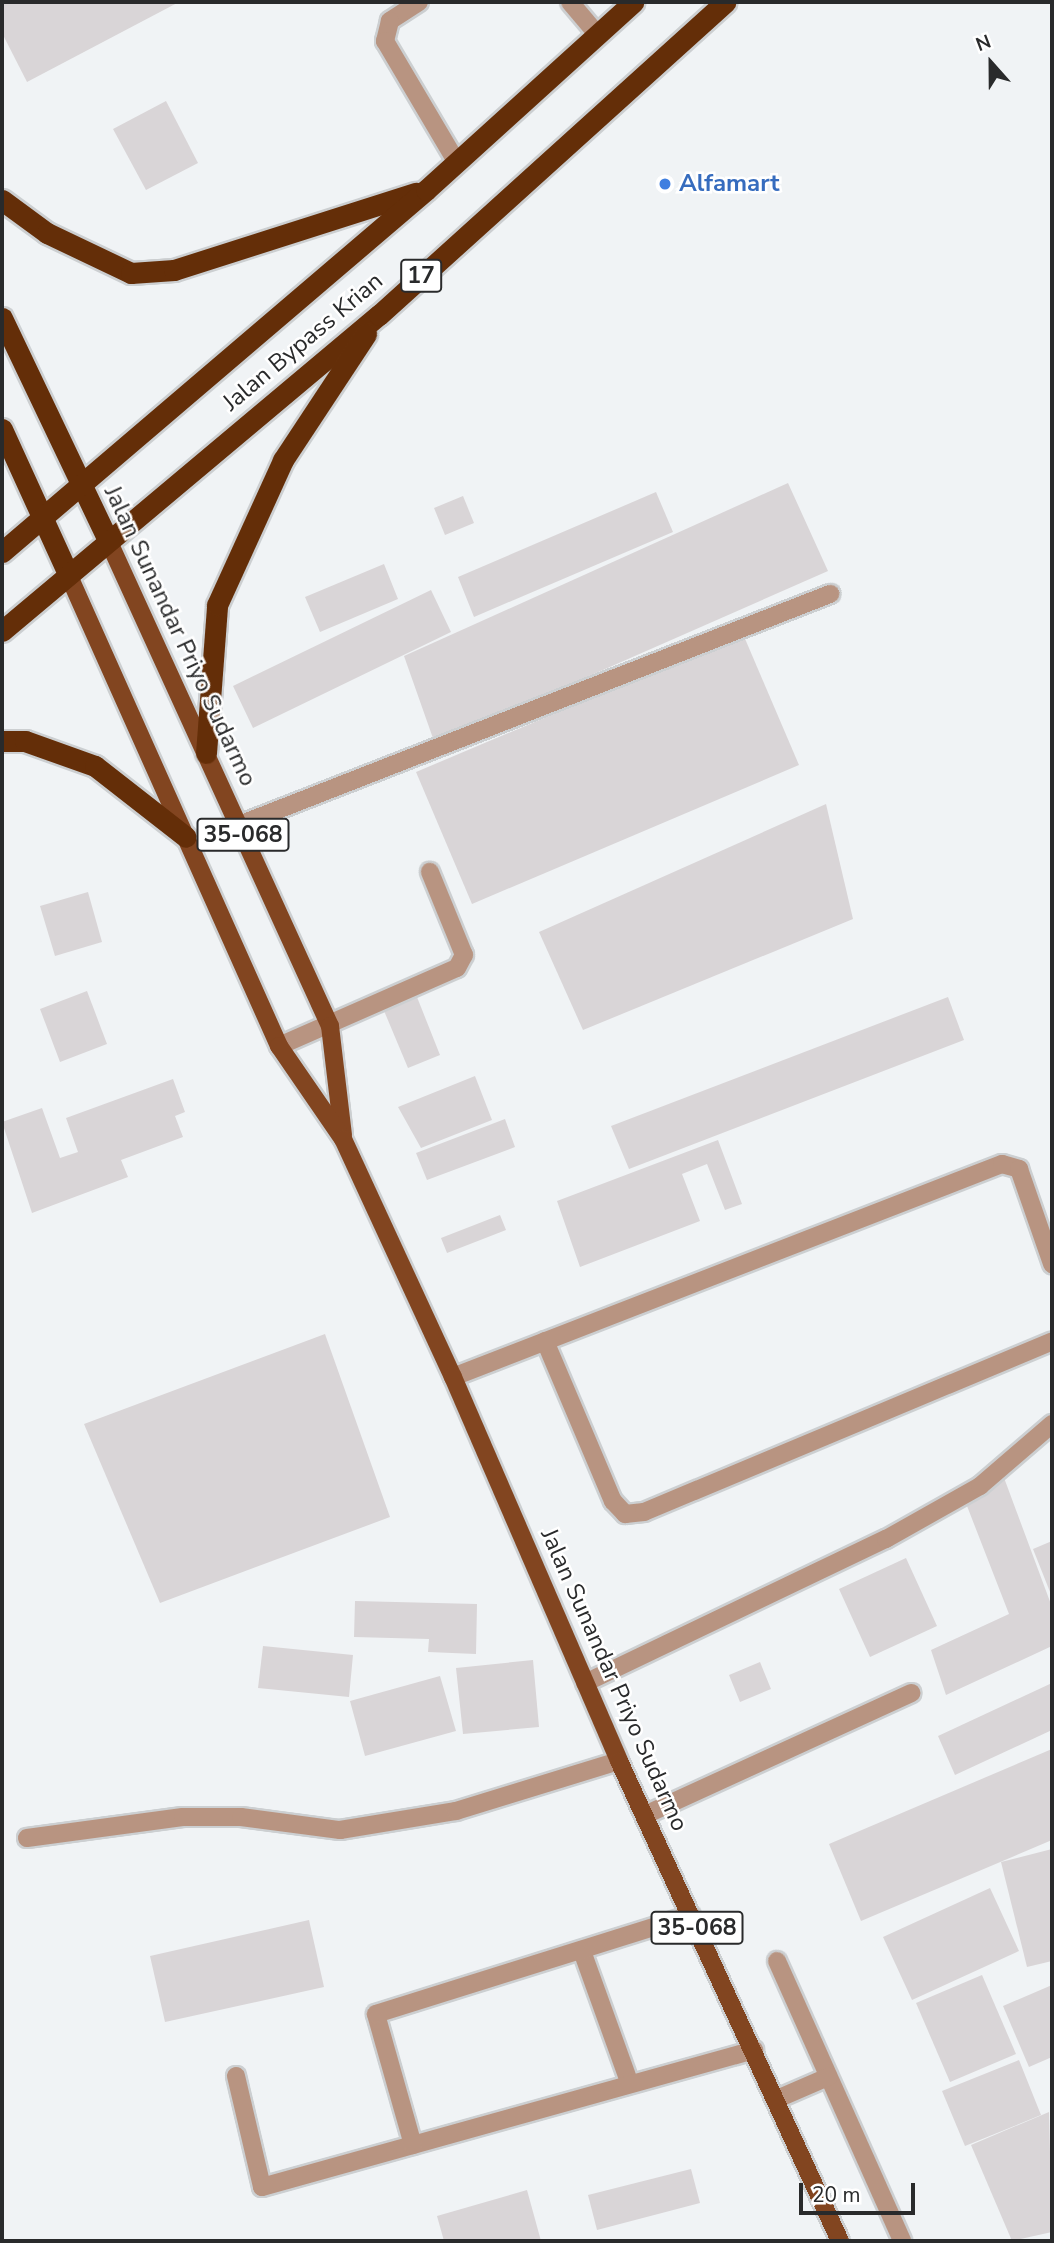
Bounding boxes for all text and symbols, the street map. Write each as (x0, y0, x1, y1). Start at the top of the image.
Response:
north arrow (956, 28, 1026, 98)
text: N (972, 29, 995, 58)
place label: Alfamart (679, 170, 779, 198)
marker: Alfamart (657, 176, 673, 192)
road number: 17 (400, 256, 442, 296)
street label: Jalan Bypass Krian (217, 267, 389, 417)
street label: Jalan Sunandar Priyo Sudarmo (98, 481, 262, 791)
road number: 35-068 (196, 816, 290, 855)
street label: Jalan Sunandar Priyo Sudarmo (534, 1524, 694, 1836)
road number: 35-068 (650, 1909, 744, 1948)
scale bar (802, 2170, 918, 2214)
text: 20 m (812, 2181, 861, 2209)

